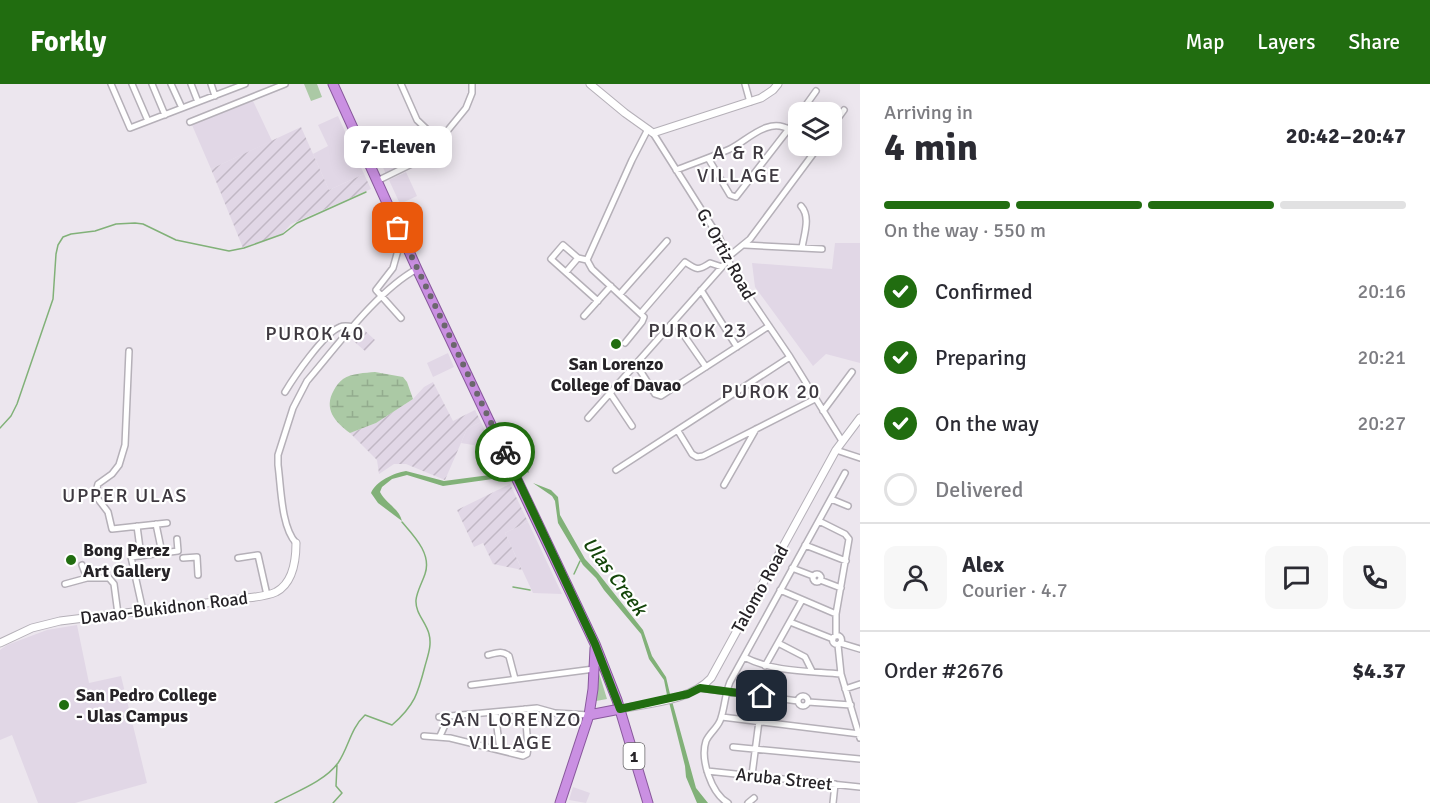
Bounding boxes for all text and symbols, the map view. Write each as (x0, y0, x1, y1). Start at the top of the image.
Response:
text: Forkly (30, 25, 106, 59)
text: Map (1186, 29, 1224, 55)
text: Layers (1257, 29, 1315, 55)
text: Share (1348, 29, 1400, 55)
text: Arriving in (884, 100, 973, 125)
map controls (788, 102, 842, 156)
button: layers (788, 102, 842, 156)
text: 20:42–20:47 (1286, 122, 1406, 149)
text: 4 min (884, 123, 978, 171)
callout: 7-Eleven (344, 126, 452, 168)
text: 7-Eleven (360, 134, 436, 159)
district label: A & R VILLAGE (697, 140, 781, 188)
pin (372, 202, 423, 253)
street label: G. Ortiz Road (692, 205, 760, 303)
icon: bag (381, 211, 414, 244)
text: On the way · 550 m (884, 218, 1046, 243)
icon: check (884, 275, 917, 308)
text: Confirmed (935, 278, 1033, 305)
text: 20:16 (1357, 279, 1406, 304)
district label: PUROK 23 (648, 318, 748, 343)
district label: PUROK 40 (265, 321, 365, 346)
marker: San Lorenzo College of Davao (609, 337, 623, 351)
icon: check (884, 341, 917, 374)
text: Preparing (935, 344, 1027, 371)
text: 20:21 (1357, 345, 1406, 370)
place label: San Lorenzo College of Davao (551, 353, 681, 396)
district label: PUROK 20 (721, 379, 821, 404)
icon: check (884, 407, 917, 440)
text: On the way (935, 410, 1039, 437)
text: 20:27 (1357, 411, 1406, 436)
courier (475, 422, 535, 482)
icon: bike (489, 436, 522, 469)
text: Delivered (935, 476, 1023, 503)
district label: UPPER ULAS (62, 483, 188, 508)
water label: Ulas Creek (577, 532, 653, 622)
place label: Bong Perez Art Gallery (83, 539, 171, 582)
street label: Talomo Road (727, 541, 793, 637)
button: person (884, 546, 947, 609)
button: chat (1265, 546, 1328, 609)
button: phone (1343, 546, 1406, 609)
text: Alex (962, 551, 1004, 578)
marker: Bong Perez Art Gallery (64, 553, 78, 567)
text: Courier · 4.7 (962, 578, 1068, 603)
street label: Davao-Bukidnon Road (79, 587, 249, 629)
text: Order #2676 (884, 657, 1004, 684)
text: $4.37 (1352, 657, 1406, 684)
pin (736, 670, 787, 721)
icon: home (745, 679, 778, 712)
place label: San Pedro College - Ulas Campus (76, 684, 217, 727)
marker: San Pedro College - Ulas Campus (57, 698, 71, 712)
district label: SAN LORENZO VILLAGE (440, 707, 582, 755)
road number: 1 (624, 743, 644, 769)
street label: Aruba Street (735, 763, 833, 795)

